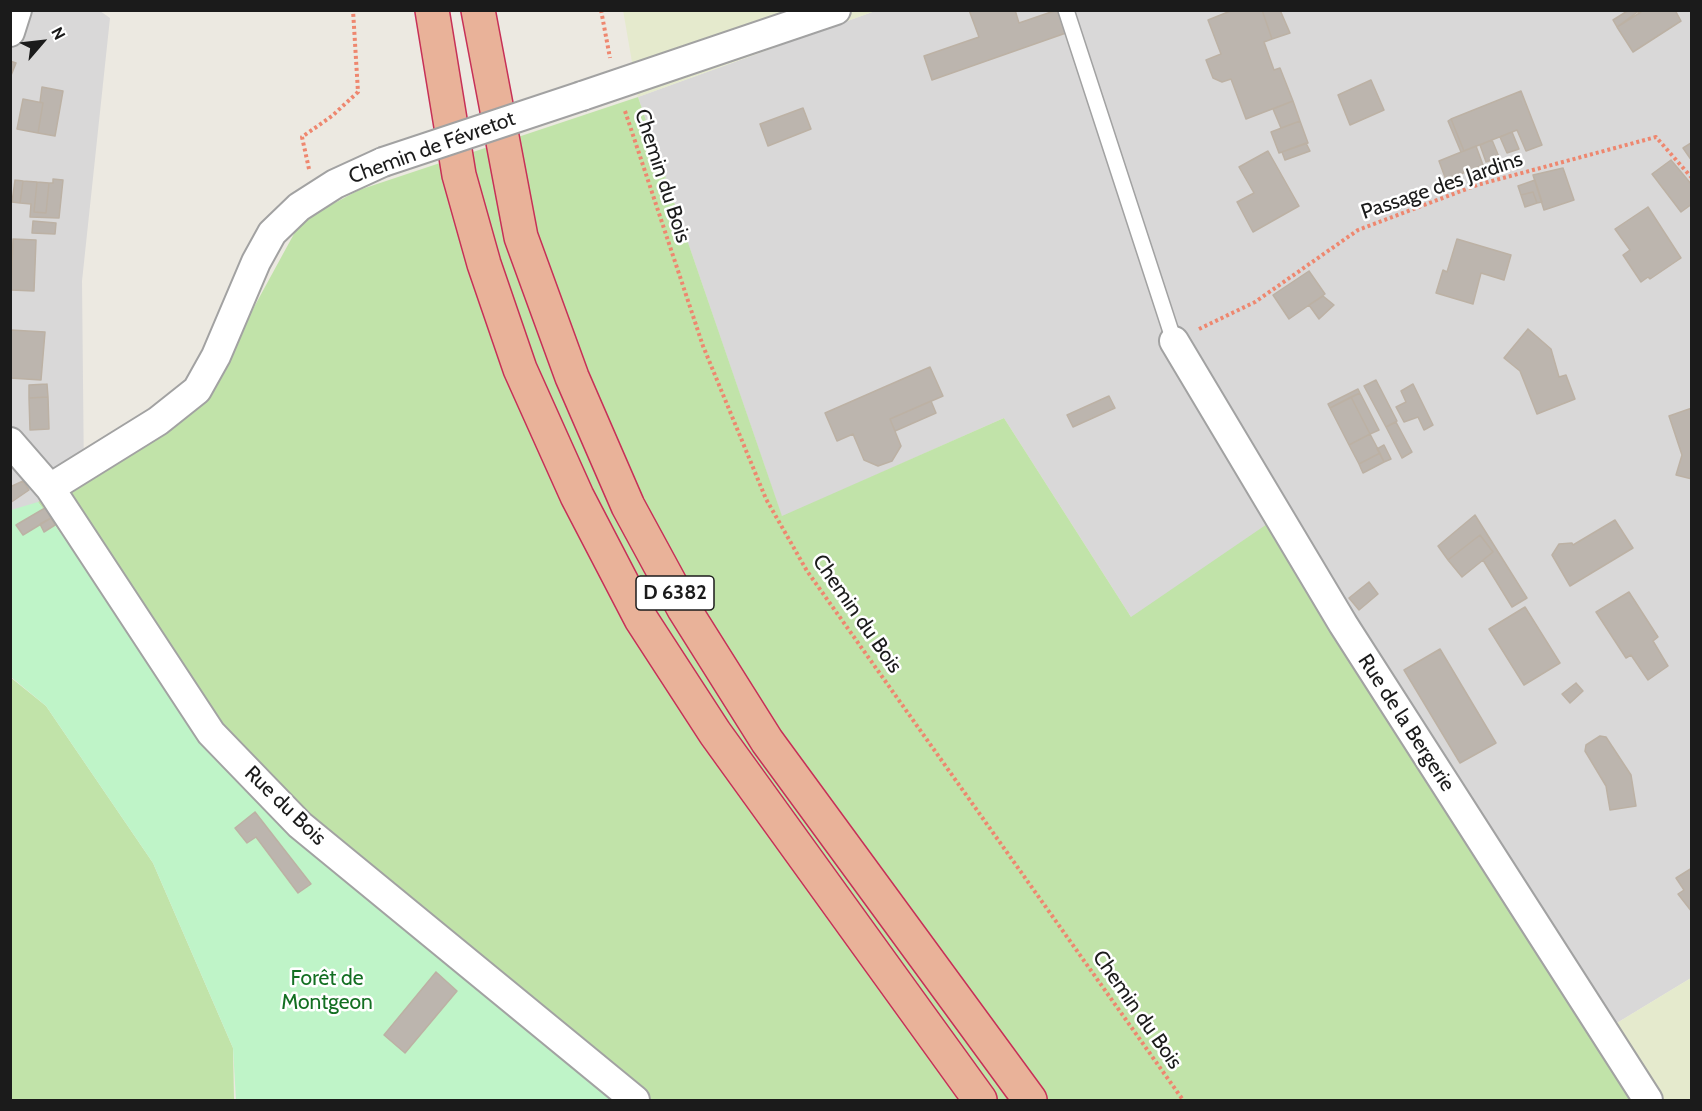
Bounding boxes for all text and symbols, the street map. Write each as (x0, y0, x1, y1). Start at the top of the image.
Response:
north arrow (12, 12, 72, 72)
text: N (47, 24, 69, 43)
street label: Chemin de Févretot (345, 106, 519, 190)
street label: Chemin du Bois (629, 106, 695, 246)
street label: Passage des Jardins (1358, 147, 1526, 225)
street label: Chemin du Bois (807, 550, 907, 678)
road number: D 6382 (636, 576, 714, 610)
street label: Rue de la Bergerie (1352, 650, 1460, 796)
street label: Rue du Bois (239, 761, 331, 851)
street label: Chemin du Bois (1087, 946, 1187, 1074)
park label: Forêt de Montgeon (281, 966, 373, 1016)

